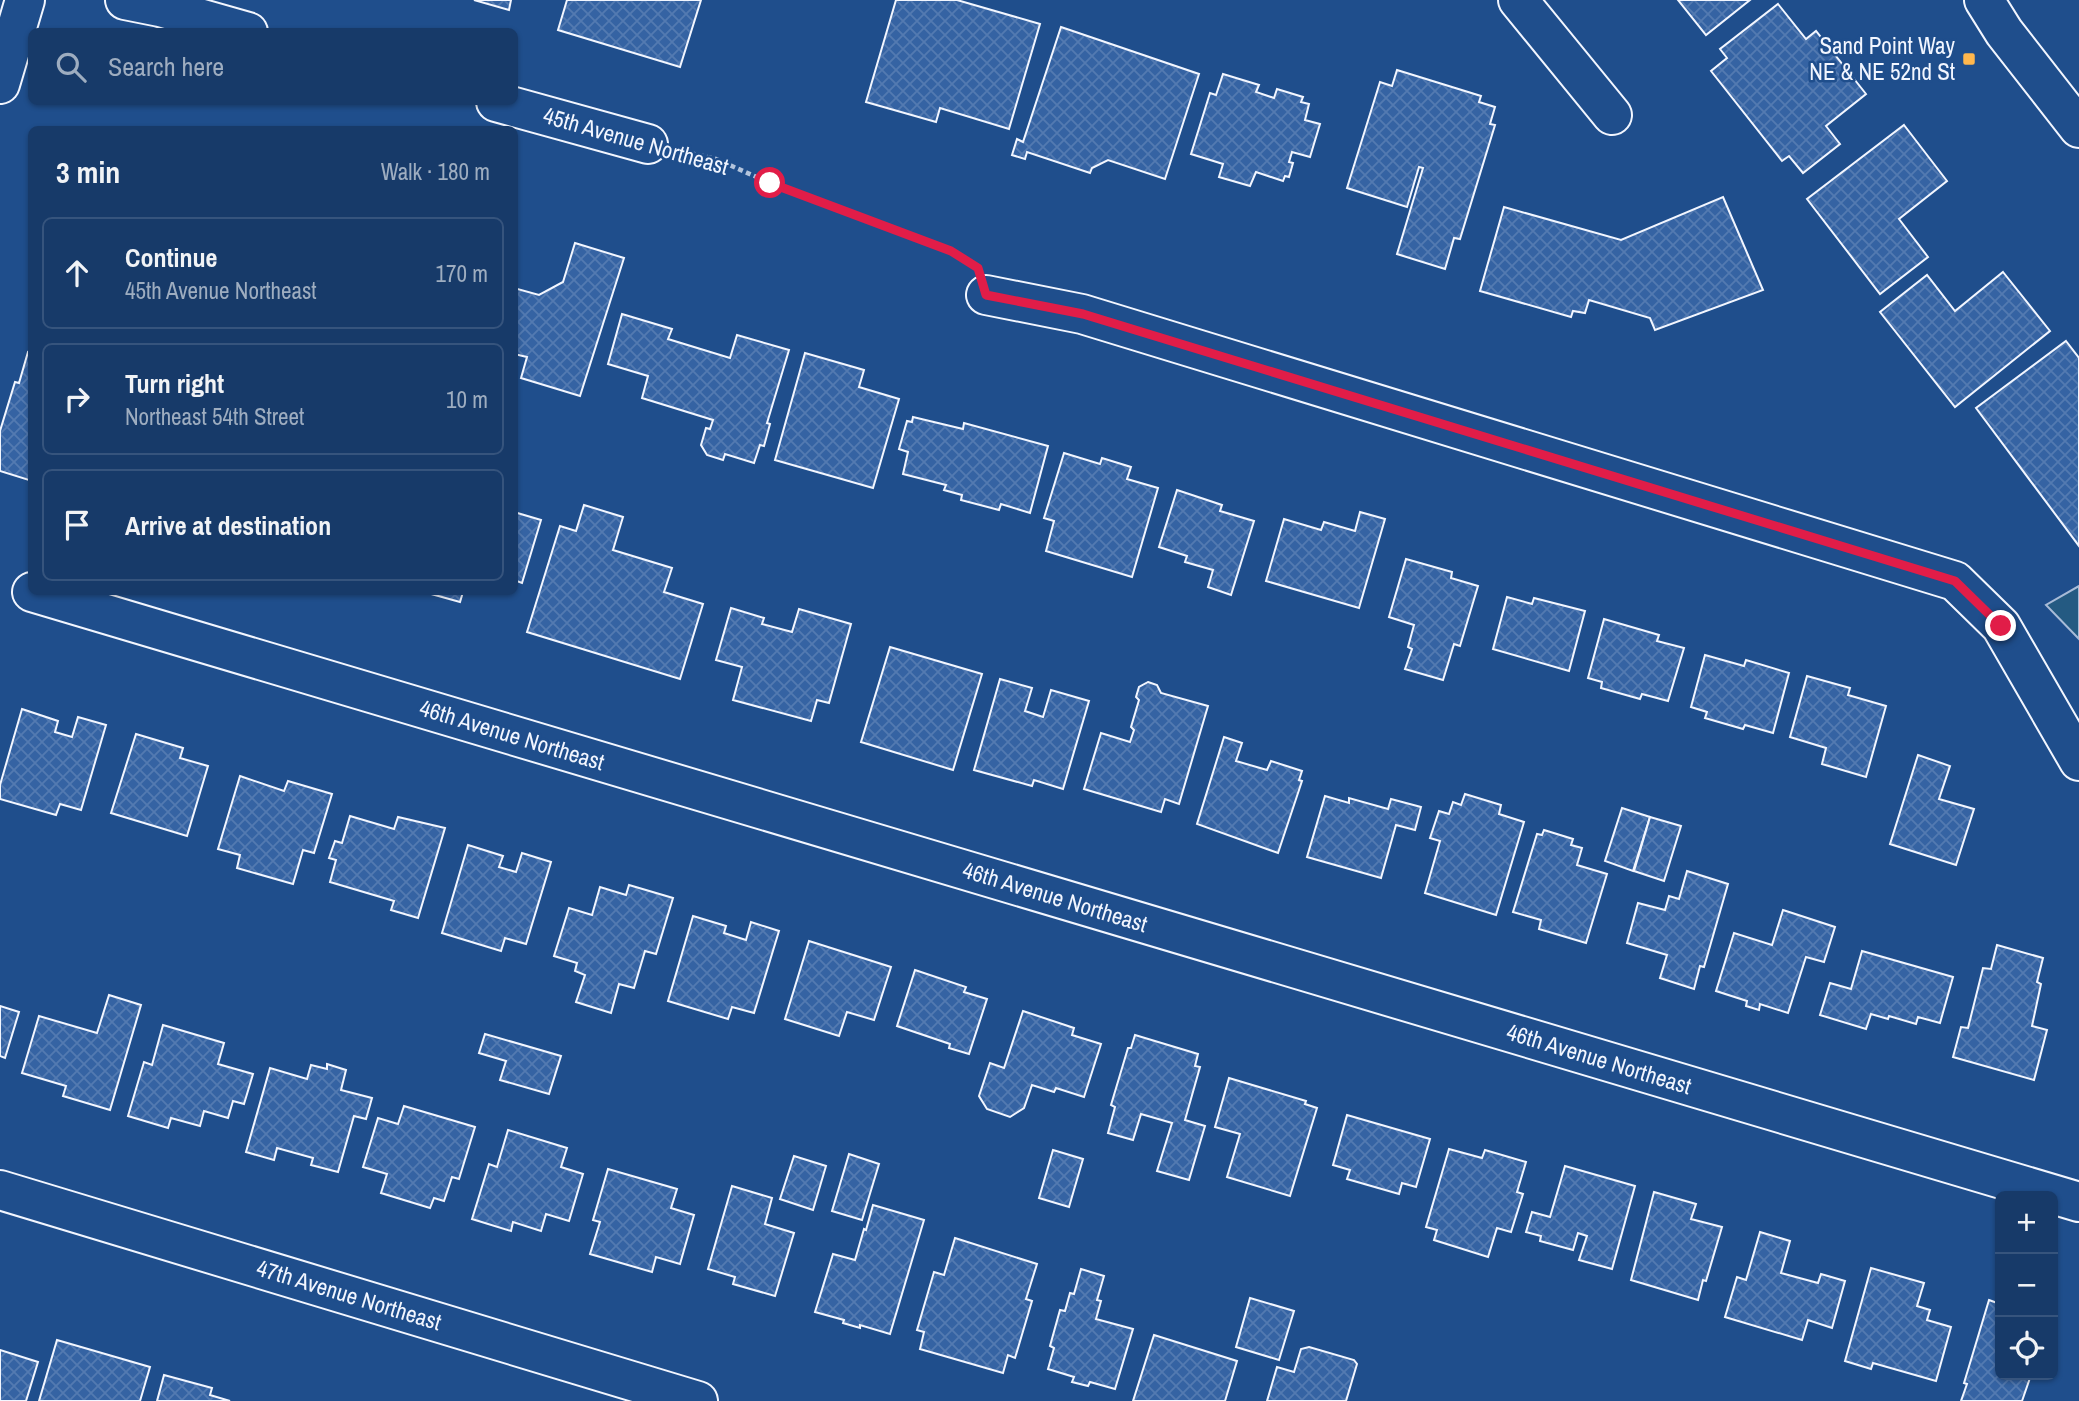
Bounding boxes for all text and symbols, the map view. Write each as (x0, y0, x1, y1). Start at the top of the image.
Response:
search box (28, 28, 518, 105)
place label: Sand Point Way NE & NE 52nd St (1809, 30, 1956, 87)
icon: search (52, 48, 90, 86)
text: Search here (108, 49, 224, 84)
marker: Sand Point Way NE & NE 52nd St (1961, 51, 1977, 67)
street label: 45th Avenue Northeast (540, 99, 732, 182)
text: 3 min (56, 152, 120, 192)
text: Walk · 180 m (381, 156, 490, 187)
route start (754, 167, 785, 198)
text: Continue (125, 240, 217, 275)
icon: ahead (58, 254, 96, 292)
text: 170 m (436, 258, 488, 289)
text: 45th Avenue Northeast (125, 275, 317, 306)
text: Turn right (125, 366, 224, 401)
icon: right (58, 380, 96, 418)
text: 10 m (446, 384, 488, 415)
text: Northeast 54th Street (125, 401, 304, 432)
icon: arrive (58, 506, 96, 544)
text: Arrive at destination (125, 508, 331, 543)
route end (1985, 610, 2016, 641)
street label: 46th Avenue Northeast (416, 692, 608, 777)
street label: 46th Avenue Northeast (959, 854, 1151, 939)
street label: 46th Avenue Northeast (1503, 1016, 1695, 1101)
map controls (1995, 1191, 2058, 1380)
button: + (1995, 1191, 2058, 1254)
street label: 47th Avenue Northeast (253, 1252, 445, 1337)
button: − (1995, 1254, 2058, 1317)
button: locate (1995, 1317, 2058, 1380)

